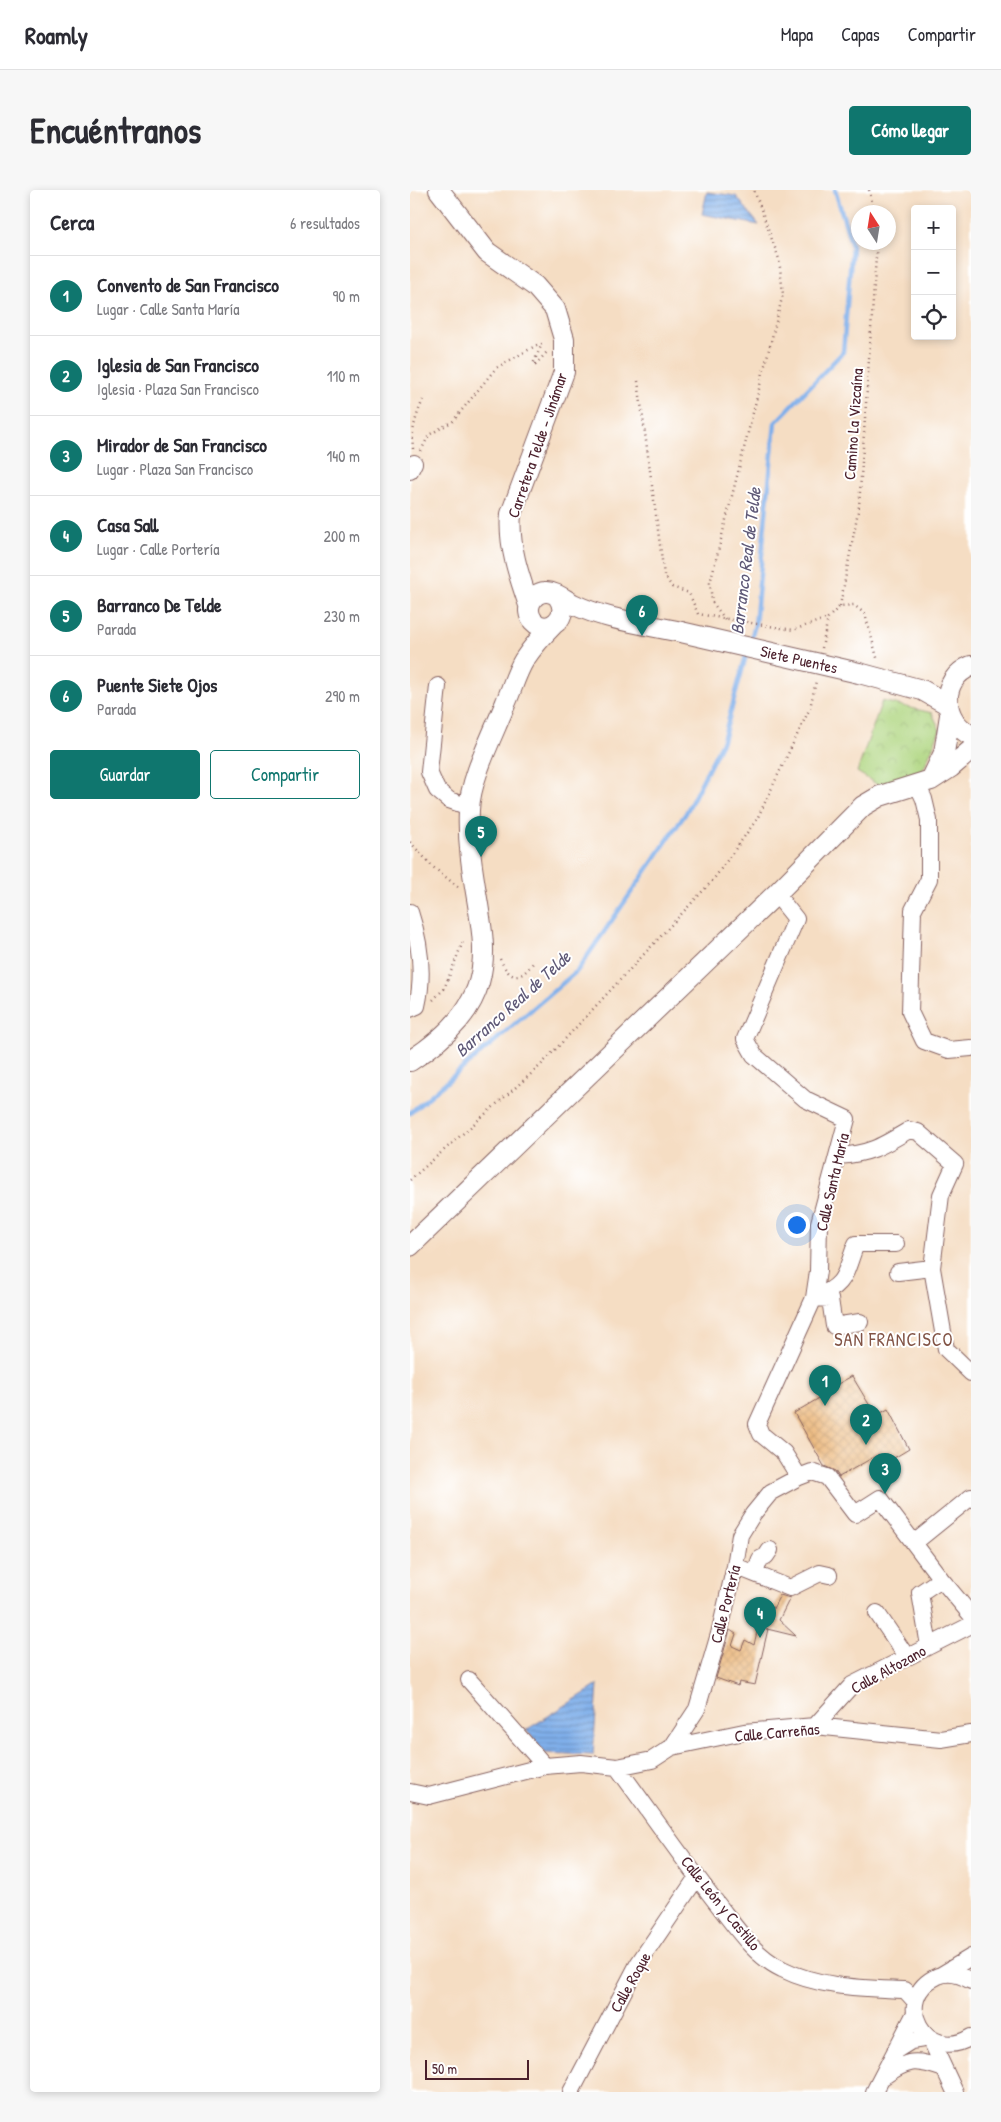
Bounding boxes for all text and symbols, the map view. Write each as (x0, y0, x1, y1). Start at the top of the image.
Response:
text: Roamly (25, 19, 88, 51)
text: Mapa (781, 22, 813, 47)
text: Capas (841, 22, 880, 47)
text: Compartir (908, 22, 976, 47)
button: Cómo llegar (849, 106, 971, 155)
text: Encuéntranos (30, 107, 201, 154)
north arrow (851, 205, 896, 250)
map controls (911, 205, 956, 340)
button: + (911, 205, 956, 250)
text: Cerca (50, 208, 94, 237)
text: 6 resultados (290, 212, 360, 234)
button: − (911, 250, 956, 295)
text: Convento de San Francisco (97, 272, 279, 298)
text: 1 (63, 285, 69, 307)
text: 90 m (332, 285, 360, 307)
button: locate (911, 295, 956, 340)
text: Lugar · Calle Santa María (97, 298, 240, 320)
text: Iglesia de San Francisco (97, 352, 259, 378)
text: 2 (62, 365, 70, 387)
text: 110 m (327, 365, 360, 387)
street label: Camino La Vizcaína (838, 367, 868, 481)
street label: Carretera Telde - Jinámar (502, 369, 572, 521)
text: Iglesia · Plaza San Francisco (97, 378, 259, 400)
text: Mirador de San Francisco (97, 432, 267, 458)
text: 3 (62, 445, 70, 467)
text: 140 m (326, 445, 360, 467)
text: Lugar · Plaza San Francisco (97, 458, 253, 480)
water label: Barranco Real de Telde (724, 485, 767, 636)
text: Casa Sall (97, 512, 158, 538)
text: 4 (63, 525, 69, 547)
text: 200 m (324, 525, 360, 547)
text: Lugar · Calle Portería (97, 538, 220, 560)
text: Barranco De Telde (97, 592, 222, 618)
pin: 6 (626, 595, 658, 636)
text: 5 (63, 605, 69, 627)
text: 230 m (324, 605, 360, 627)
text: Parada (97, 618, 136, 640)
street label: Siete Puentes (758, 639, 840, 679)
text: Puente Siete Ojos (97, 672, 217, 698)
text: 6 (63, 685, 69, 707)
text: 290 m (325, 685, 360, 707)
text: Parada (97, 698, 136, 720)
button: Guardar (50, 750, 200, 799)
button: Compartir (210, 750, 360, 799)
pin: 5 (465, 816, 497, 857)
water label: Barranco Real de Telde (449, 944, 577, 1062)
street label: Calle Santa María (810, 1131, 854, 1233)
your location (784, 1212, 810, 1238)
district label: SAN FRANCISCO (834, 1327, 954, 1352)
pin: 1 (809, 1365, 841, 1406)
pin: 2 (850, 1404, 882, 1445)
pin: 3 (869, 1453, 901, 1494)
street label: Calle Portería (705, 1562, 745, 1646)
pin: 4 (744, 1597, 776, 1638)
street label: Calle Altozano (846, 1639, 930, 1699)
street label: Calle Carreñas (734, 1717, 820, 1747)
street label: Calle León y Castillo (676, 1851, 766, 1955)
street label: Calle Roque (604, 1947, 656, 2016)
scale bar (425, 2057, 529, 2080)
text: 50 m (432, 2059, 457, 2078)

